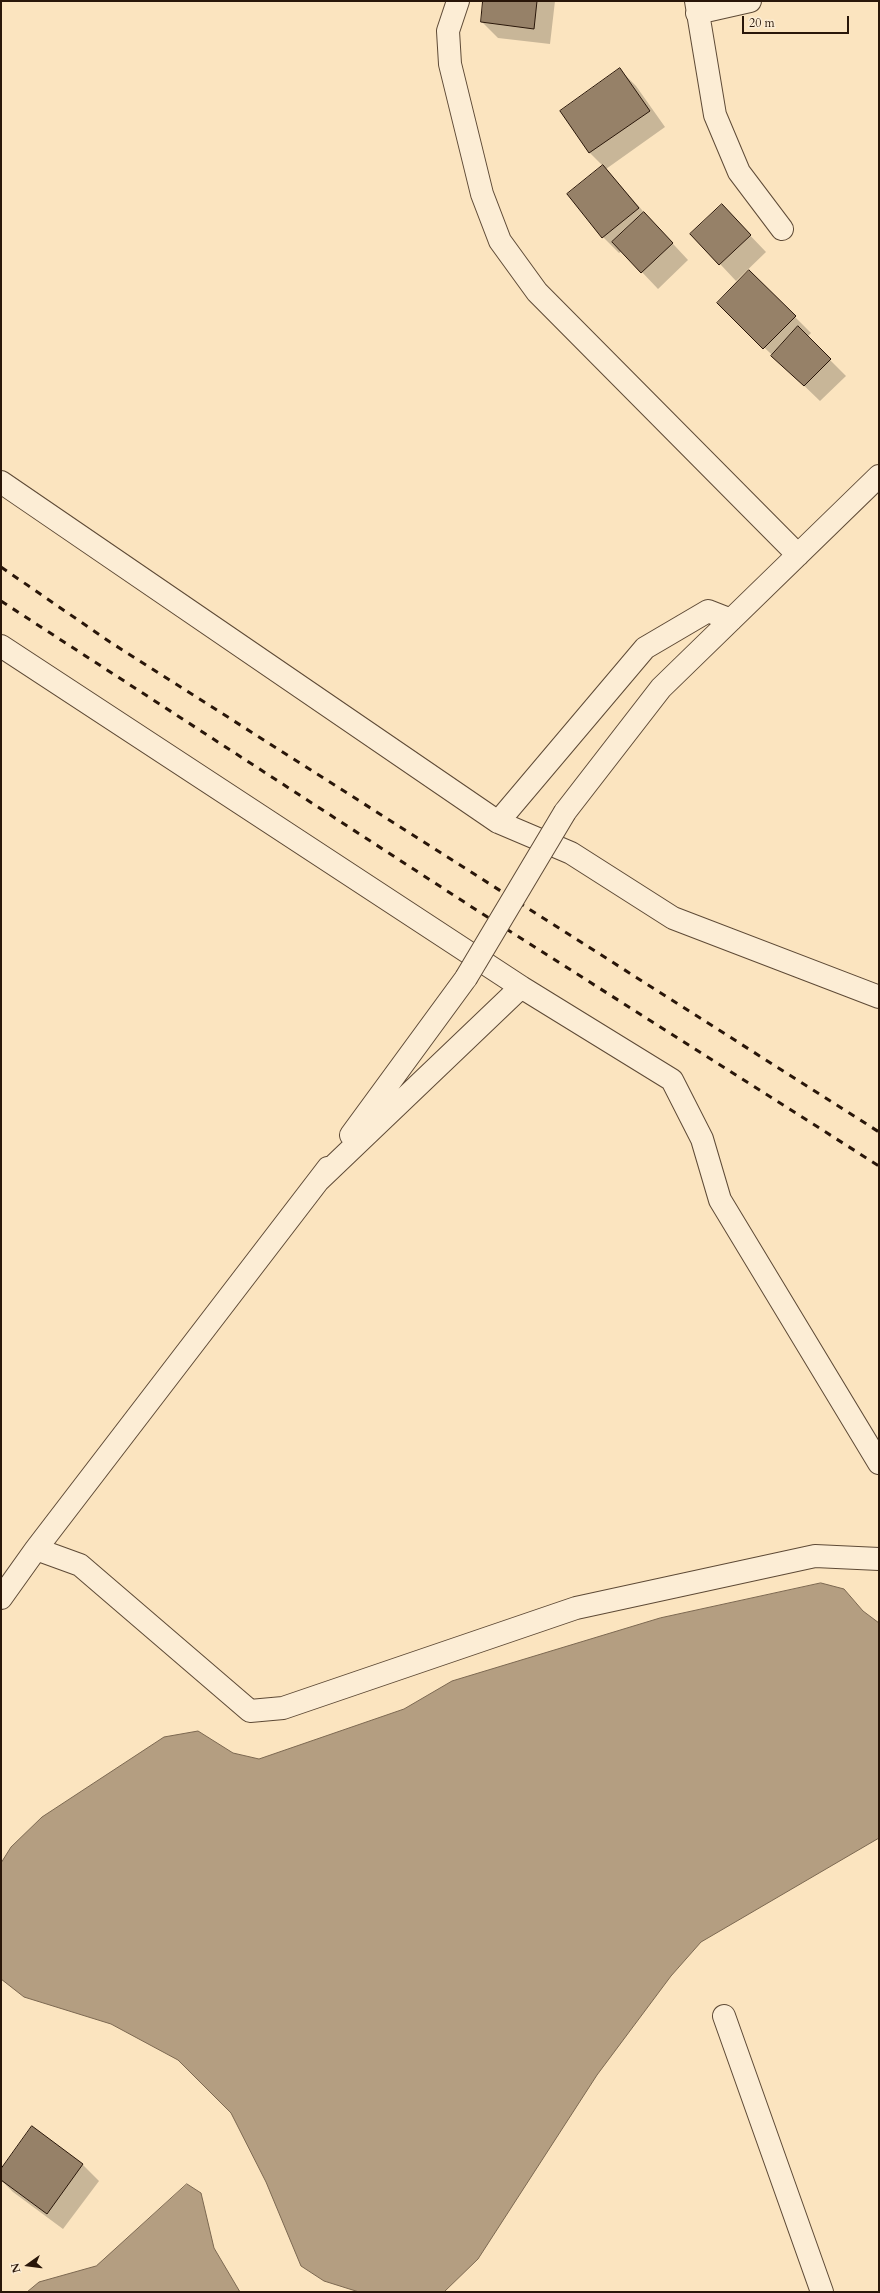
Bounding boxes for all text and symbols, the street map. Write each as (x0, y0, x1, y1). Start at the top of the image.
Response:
scale bar (744, 8, 851, 34)
text: 20 m (749, 15, 775, 31)
north arrow (8, 2245, 48, 2285)
text: N (7, 2262, 24, 2274)

